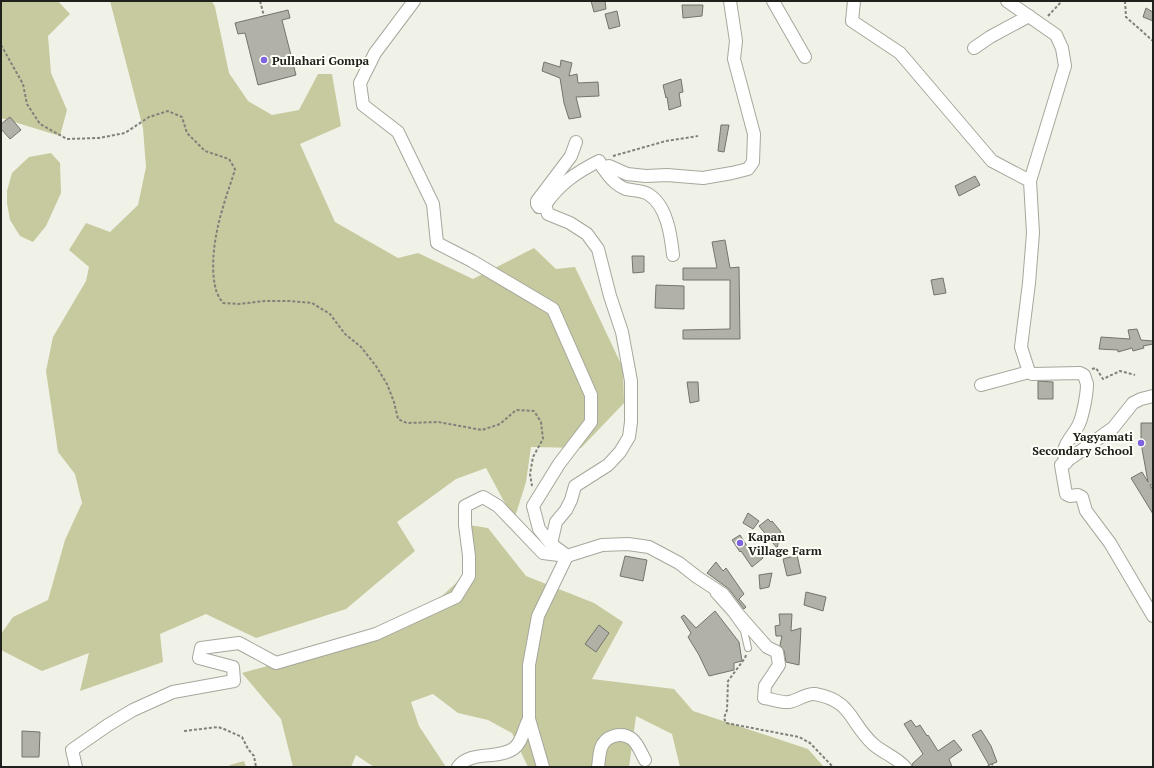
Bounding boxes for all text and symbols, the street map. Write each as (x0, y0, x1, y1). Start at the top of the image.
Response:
place label: Pullahari Gompa (272, 53, 370, 68)
marker: Pullahari Gompa (259, 55, 269, 65)
place label: Yagyamati Secondary School (1032, 429, 1133, 458)
marker: Yagyamati Secondary School (1136, 438, 1146, 448)
place label: Kapan Village Farm (748, 529, 822, 558)
marker: Kapan Village Farm (735, 538, 745, 548)

